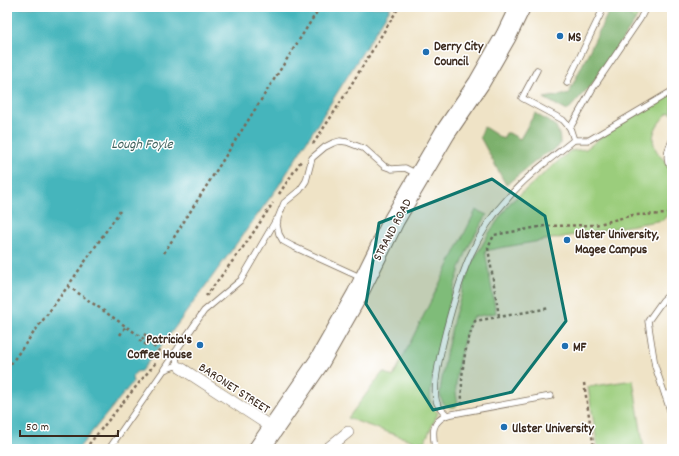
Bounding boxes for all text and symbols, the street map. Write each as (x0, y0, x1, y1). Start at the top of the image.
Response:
place label: MS (568, 29, 582, 48)
marker: MS (555, 31, 565, 41)
place label: Derry City Council (434, 38, 484, 72)
marker: Derry City Council (421, 47, 431, 57)
water label: Lough Foyle (111, 135, 174, 155)
street label: STRAND ROAD (369, 195, 418, 265)
place label: Ulster University, Magee Campus (575, 226, 660, 260)
marker: Ulster University, Magee Campus (562, 235, 572, 245)
place label: Patricia's Coffee House (127, 331, 193, 365)
place label: MF (573, 339, 587, 358)
marker: Patricia's Coffee House (195, 340, 205, 350)
marker: MF (560, 341, 570, 351)
street label: BARONET STREET (194, 359, 273, 419)
scale bar (20, 412, 118, 438)
text: 50 m (26, 419, 49, 436)
place label: Ulster University (512, 420, 594, 439)
marker: Ulster University (499, 422, 509, 432)

